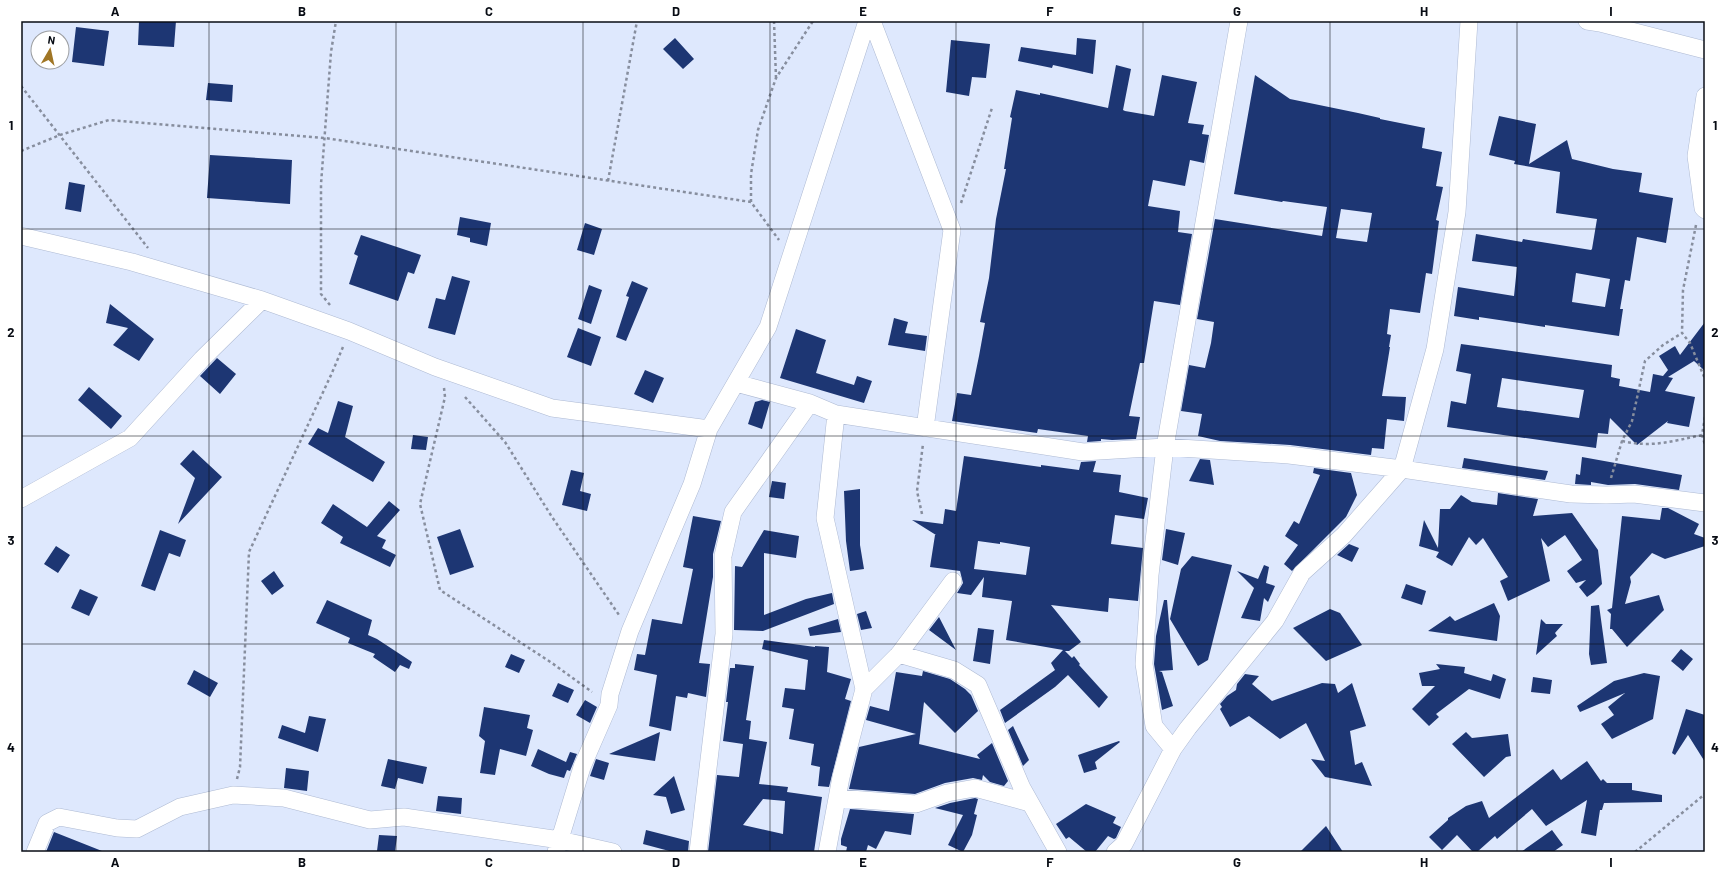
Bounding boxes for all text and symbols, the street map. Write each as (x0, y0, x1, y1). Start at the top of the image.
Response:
text: A (111, 3, 120, 19)
text: B (298, 3, 306, 19)
text: C (485, 3, 493, 19)
text: D (672, 3, 680, 19)
text: E (859, 3, 867, 19)
text: F (1046, 3, 1054, 19)
text: G (1233, 3, 1241, 19)
text: H (1420, 3, 1428, 19)
text: I (1609, 3, 1613, 19)
north arrow (30, 30, 70, 70)
text: N (47, 33, 56, 47)
text: 1 (9, 117, 13, 133)
text: 1 (1713, 117, 1717, 133)
text: 2 (7, 324, 15, 340)
text: 2 (1711, 324, 1719, 340)
text: 3 (7, 532, 15, 548)
text: 3 (1711, 532, 1719, 548)
text: 4 (7, 739, 15, 755)
text: 4 (1711, 739, 1719, 755)
text: A (111, 854, 120, 870)
text: B (298, 854, 306, 870)
text: C (485, 854, 493, 870)
text: D (672, 854, 680, 870)
text: E (859, 854, 867, 870)
text: F (1046, 854, 1054, 870)
text: G (1233, 854, 1241, 870)
text: H (1420, 854, 1428, 870)
text: I (1609, 854, 1613, 870)

